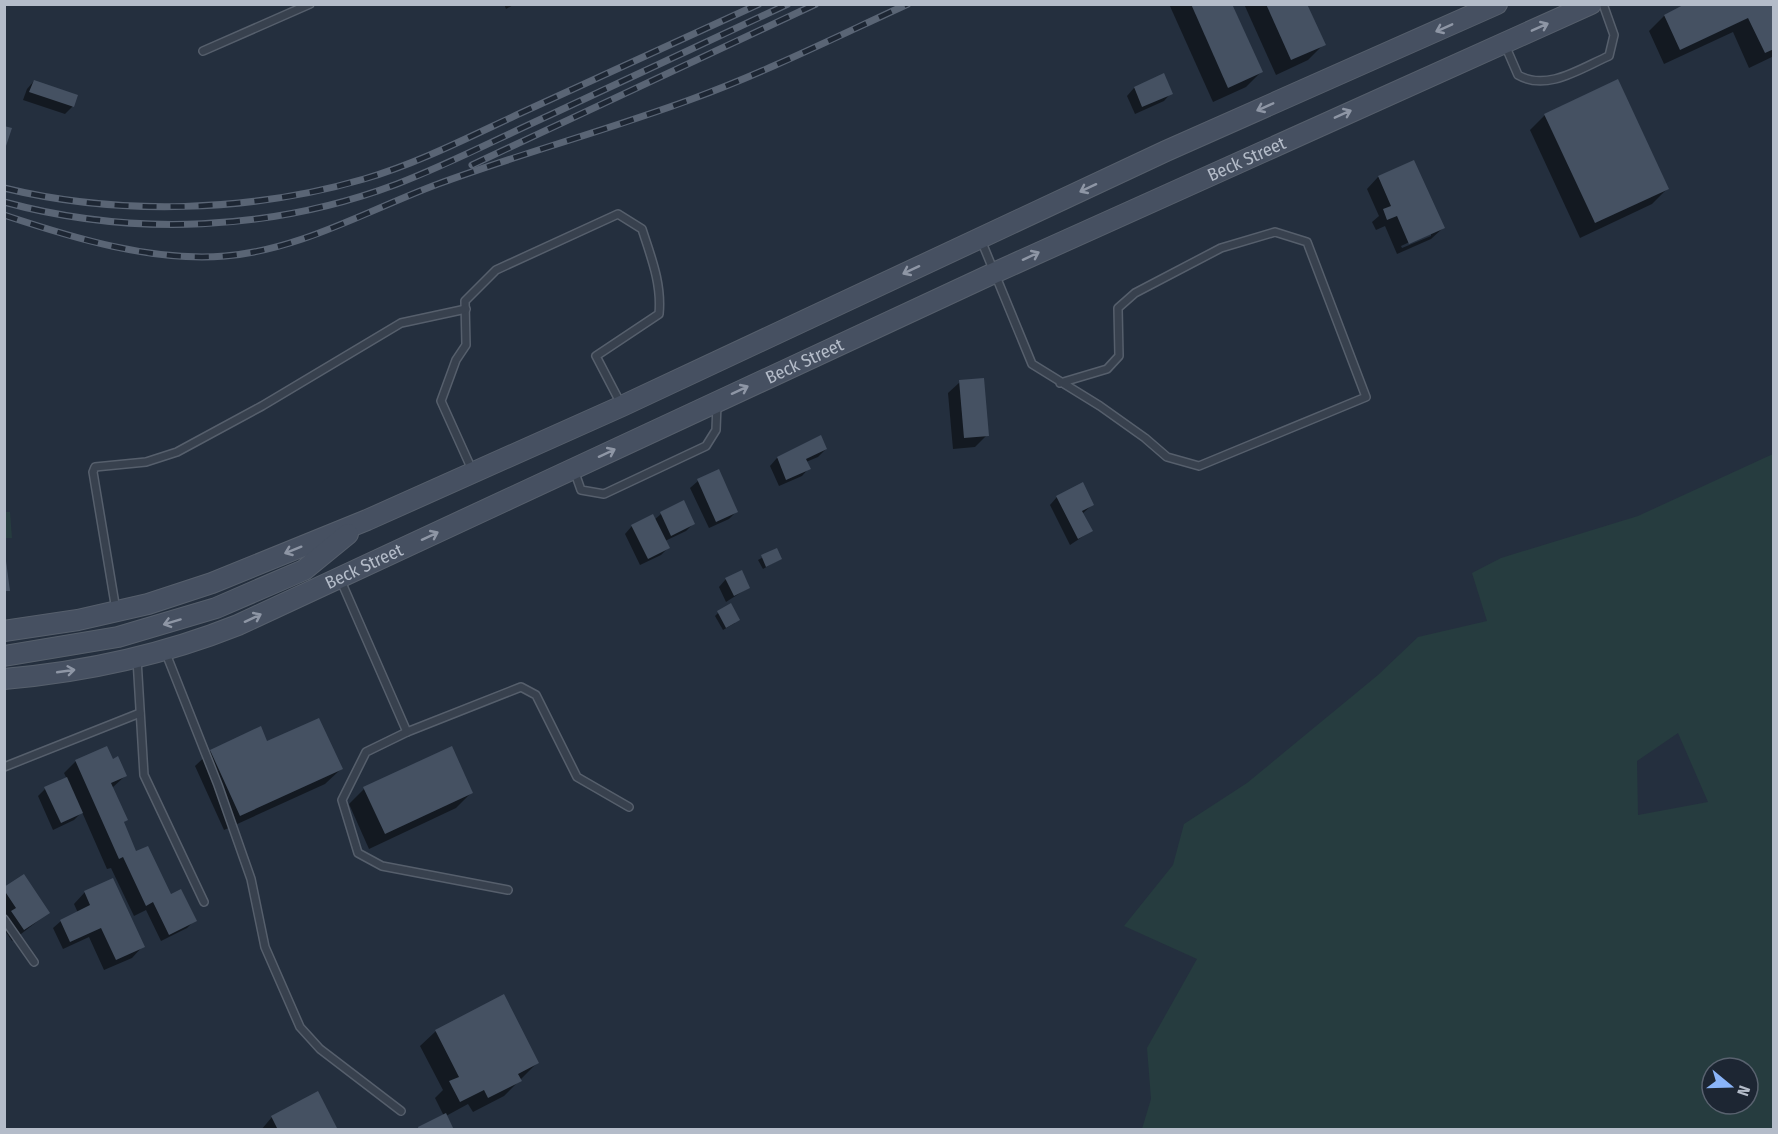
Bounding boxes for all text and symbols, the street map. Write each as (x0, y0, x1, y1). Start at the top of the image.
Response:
one-way arrow (1531, 21, 1549, 32)
one-way arrow (1435, 23, 1453, 34)
one-way arrow (1257, 102, 1275, 114)
one-way arrow (1333, 108, 1351, 120)
street label: Beck Street (1204, 132, 1289, 186)
one-way arrow (1079, 182, 1097, 194)
one-way arrow (1022, 249, 1040, 261)
one-way arrow (903, 265, 921, 277)
street label: Beck Street (762, 334, 847, 389)
one-way arrow (731, 384, 749, 395)
one-way arrow (597, 447, 615, 459)
one-way arrow (421, 530, 439, 541)
street label: Beck Street (322, 539, 407, 594)
one-way arrow (284, 545, 303, 556)
one-way arrow (244, 612, 262, 623)
one-way arrow (163, 617, 182, 628)
one-way arrow (56, 665, 76, 676)
north arrow (1700, 1056, 1760, 1116)
text: N (1733, 1083, 1754, 1098)

